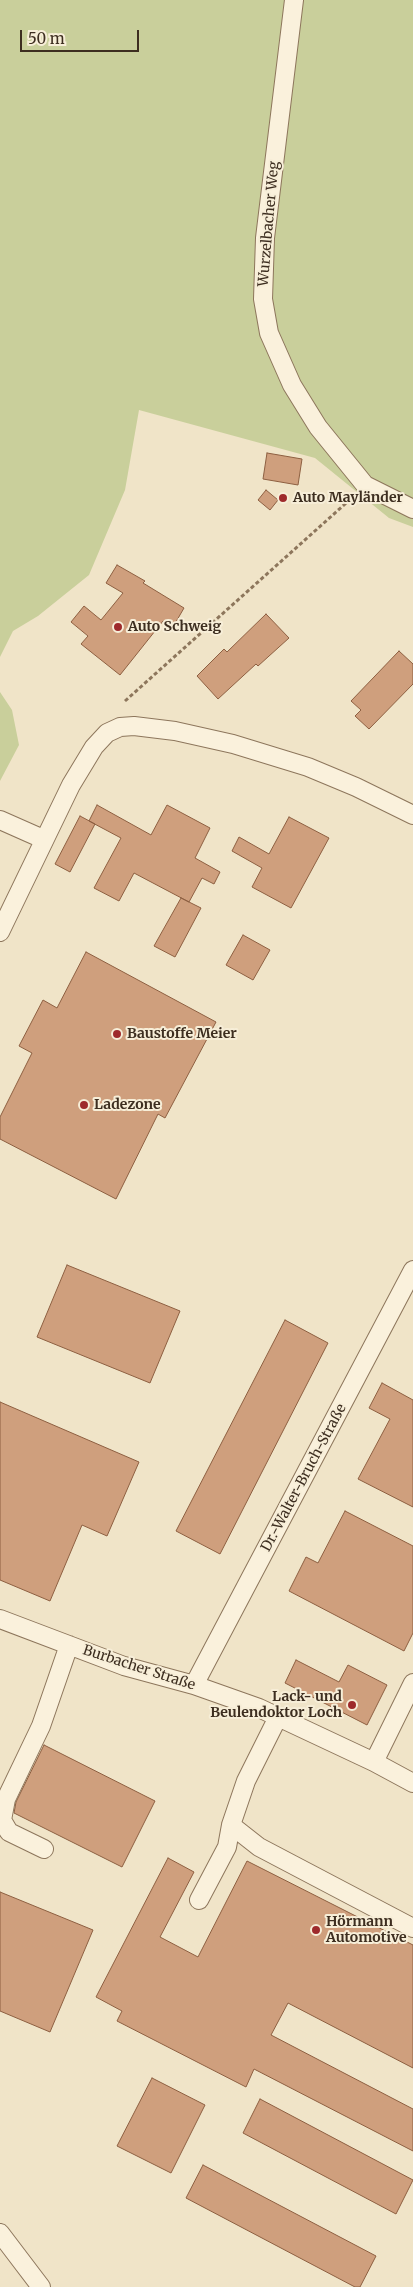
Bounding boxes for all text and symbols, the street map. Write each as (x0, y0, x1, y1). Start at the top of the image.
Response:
scale bar (22, 20, 141, 52)
text: 50 m (28, 29, 65, 48)
street label: Wurzelbacher Weg (255, 161, 283, 287)
place label: Auto Mayländer (293, 490, 403, 506)
marker: Auto Mayländer (277, 492, 289, 504)
place label: Auto Schweig (128, 619, 221, 635)
marker: Auto Schweig (112, 621, 124, 633)
place label: Baustoffe Meier (127, 1026, 237, 1042)
marker: Baustoffe Meier (111, 1028, 123, 1040)
place label: Ladezone (94, 1097, 161, 1113)
marker: Ladezone (78, 1099, 90, 1111)
street label: Dr.-Walter-Bruch-Straße (258, 1401, 350, 1555)
street label: Burbacher Straße (81, 1642, 197, 1694)
place label: Lack- und Beulendoktor Loch (210, 1689, 342, 1721)
marker: Lack- und Beulendoktor Loch (346, 1699, 358, 1711)
place label: Hörmann Automotive (326, 1914, 407, 1946)
marker: Hörmann Automotive (310, 1924, 322, 1936)

